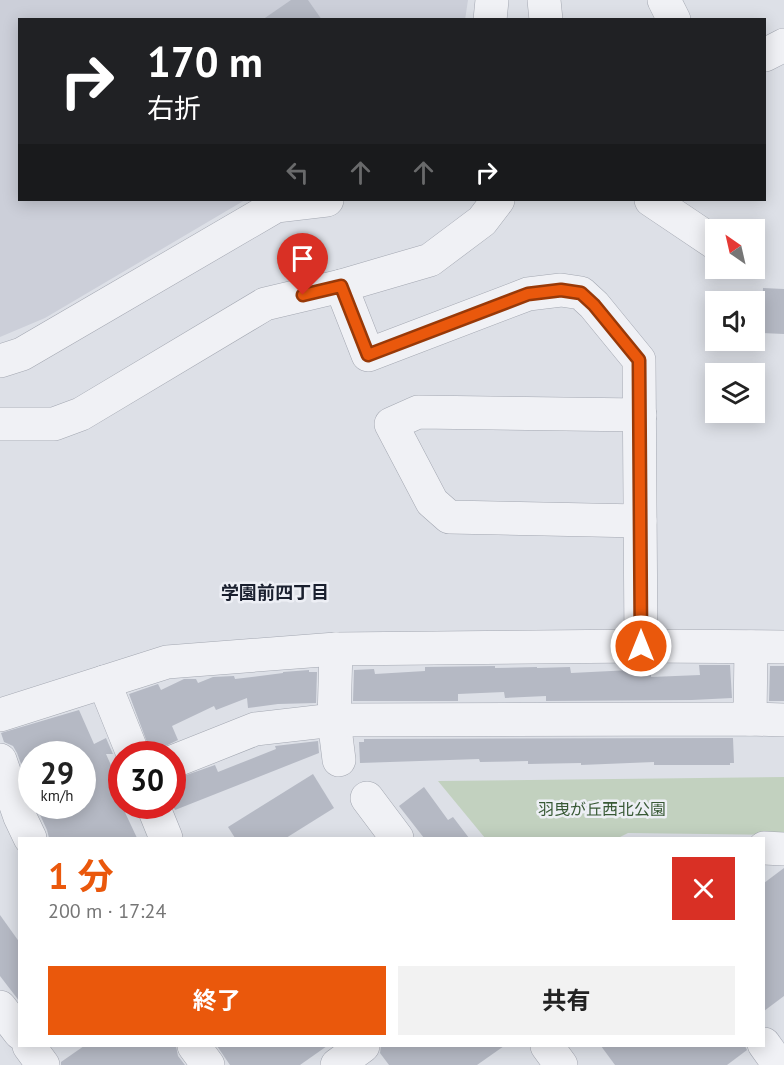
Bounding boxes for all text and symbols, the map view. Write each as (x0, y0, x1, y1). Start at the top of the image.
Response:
text: 170 m (147, 34, 263, 89)
icon: right (48, 42, 126, 120)
text: 右折 (147, 91, 201, 125)
icon: left (281, 156, 314, 189)
icon: ahead (344, 156, 377, 189)
icon: ahead (407, 156, 440, 189)
icon: right (470, 156, 503, 189)
north arrow (705, 219, 765, 279)
map controls (705, 219, 765, 423)
pin (277, 233, 328, 295)
icon: arrive (286, 242, 319, 275)
button: sound (705, 291, 765, 351)
button: layers (705, 363, 765, 423)
district label: 学園前四丁目 (221, 581, 329, 604)
position arrow (609, 614, 673, 678)
speed limit sign: 30 (108, 741, 186, 819)
text: 29 (40, 753, 74, 792)
text: km/h (41, 786, 73, 805)
park label: 羽曳が丘西北公園 (538, 799, 666, 819)
text: 1 分 (48, 852, 114, 899)
button: close (672, 857, 735, 920)
text: 200 m · 17:24 (48, 898, 166, 924)
button: 終了 (48, 966, 386, 1035)
button: 共有 (398, 966, 735, 1035)

